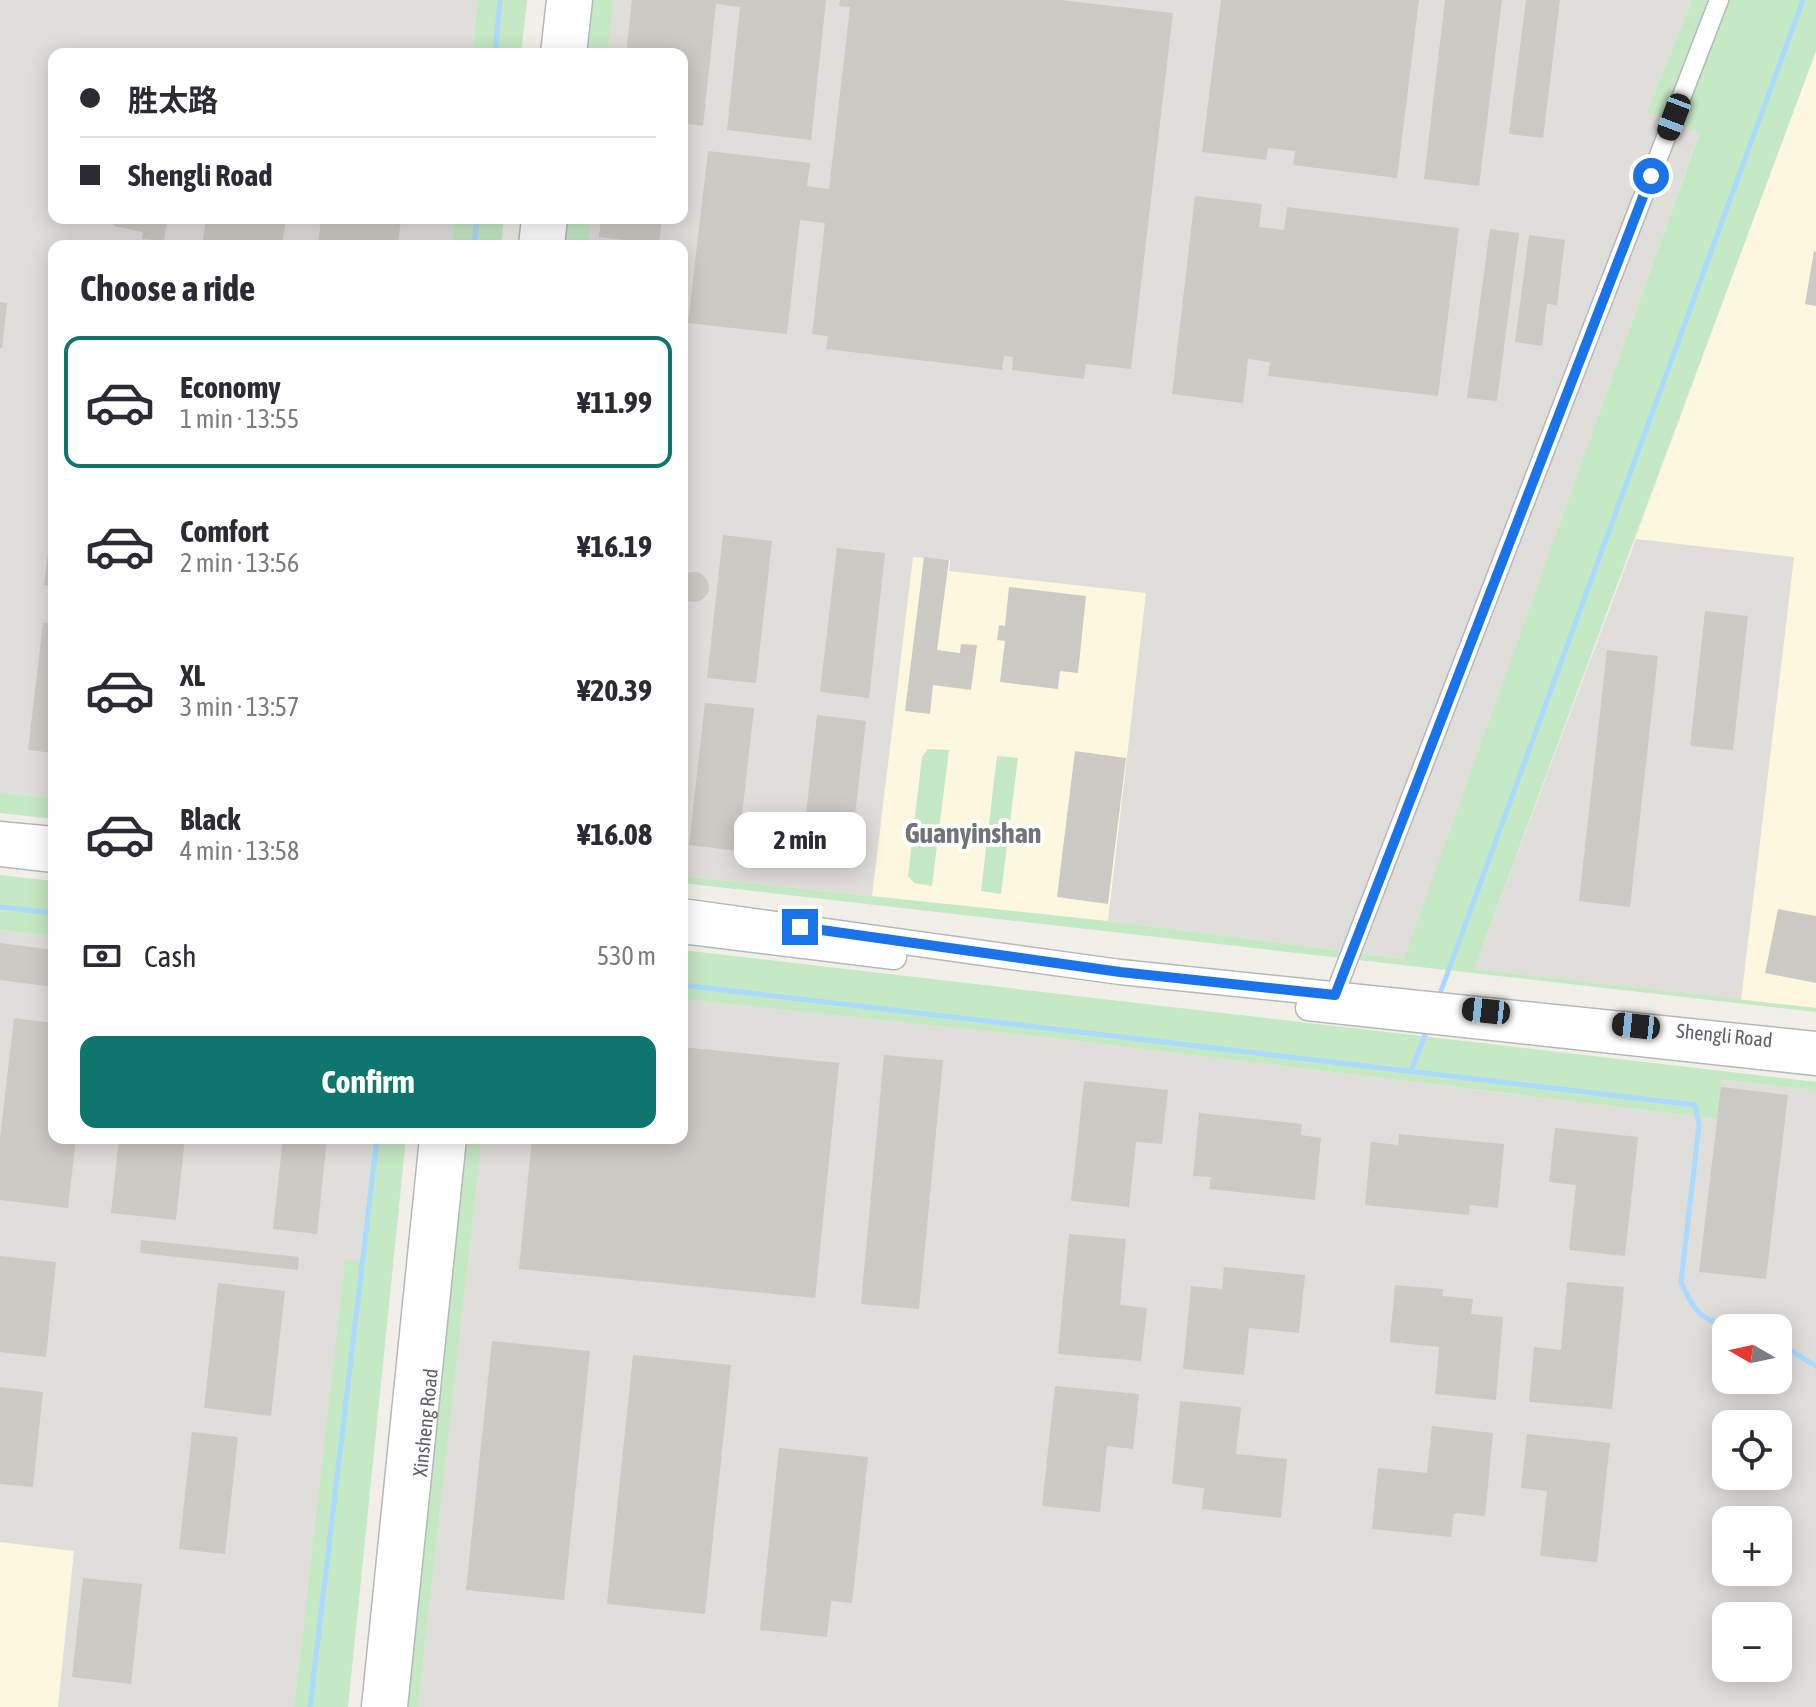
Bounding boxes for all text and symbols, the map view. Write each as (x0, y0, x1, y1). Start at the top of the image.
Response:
text: 胜太路 (128, 83, 218, 117)
car (1654, 90, 1694, 144)
text: Shengli Road (128, 158, 272, 192)
route start (1633, 158, 1669, 194)
text: Choose a ride (80, 267, 255, 309)
icon: car (84, 366, 156, 438)
text: Economy (180, 370, 281, 404)
text: ¥11.99 (577, 385, 652, 419)
text: 1 min · 13:55 (180, 404, 299, 434)
icon: car (84, 510, 156, 582)
text: Comfort (180, 514, 269, 548)
text: ¥16.19 (577, 529, 652, 563)
text: 2 min · 13:56 (180, 548, 299, 578)
icon: car (84, 654, 156, 726)
text: XL (180, 658, 205, 692)
text: ¥20.39 (577, 673, 652, 707)
text: 3 min · 13:57 (180, 692, 299, 722)
icon: car (84, 798, 156, 870)
text: Black (180, 802, 240, 836)
callout: 2 min (734, 811, 866, 867)
text: ¥16.08 (577, 817, 652, 851)
district label: Guanyinshan (905, 817, 1041, 849)
text: 2 min (773, 825, 827, 855)
text: 4 min · 13:58 (180, 836, 299, 866)
route end (782, 909, 818, 945)
icon: cash (80, 934, 124, 978)
text: Cash (144, 939, 197, 973)
text: 530 m (597, 941, 656, 971)
car (1461, 997, 1511, 1025)
car (1611, 1012, 1661, 1040)
street label: Shengli Road (1675, 1018, 1774, 1051)
button: Confirm (80, 1036, 656, 1128)
north arrow (1712, 1314, 1792, 1394)
map controls (1712, 1314, 1792, 1682)
street label: Xinsheng Road (407, 1367, 442, 1478)
button: locate (1712, 1410, 1792, 1490)
button: + (1712, 1506, 1792, 1586)
button: − (1712, 1602, 1792, 1682)

